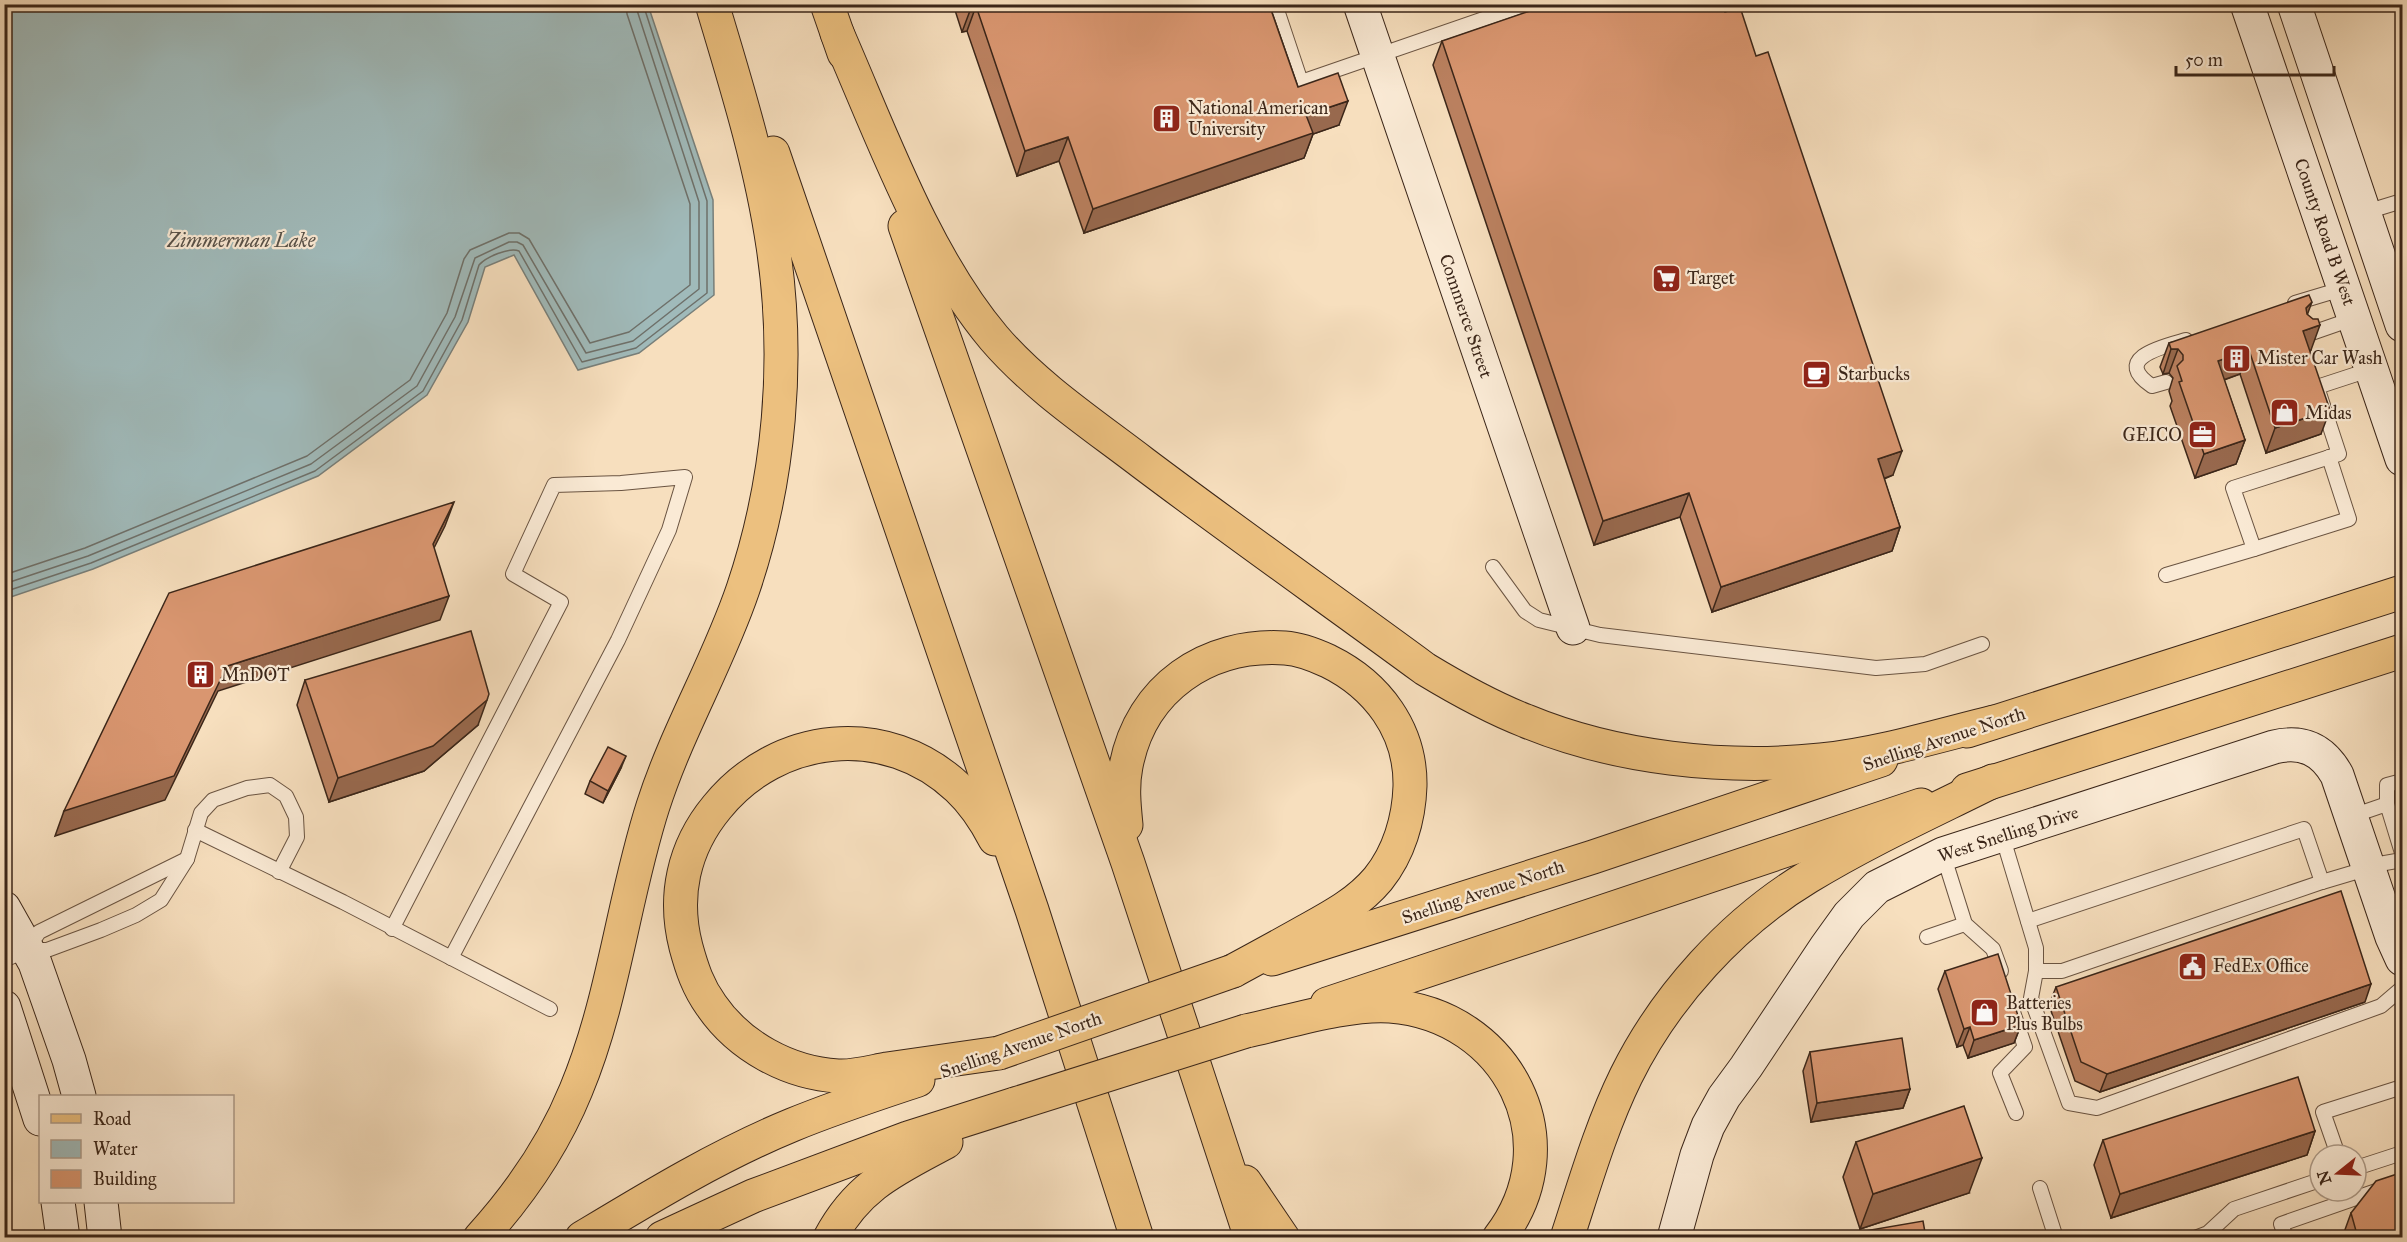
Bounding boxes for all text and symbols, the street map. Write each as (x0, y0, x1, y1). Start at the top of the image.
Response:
scale bar (2176, 39, 2334, 77)
text: 50 m (2185, 49, 2223, 71)
place label: National American University (1188, 97, 1328, 140)
building icon: National American University (1151, 102, 1183, 134)
street label: County Road B West (2289, 156, 2361, 309)
water label: Zimmerman Lake (166, 228, 316, 252)
street label: Commerce Street (1435, 251, 1498, 381)
supermarket icon: Target (1650, 262, 1682, 294)
place label: Target (1687, 267, 1735, 290)
building icon: Mister Car Wash (2220, 342, 2252, 374)
place label: Mister Car Wash (2257, 347, 2382, 369)
cafe icon: Starbucks (1801, 358, 1833, 390)
place label: Starbucks (1838, 363, 1910, 385)
shop icon: Midas (2268, 397, 2300, 429)
place label: Midas (2305, 402, 2352, 424)
office icon: GEICO (2187, 419, 2219, 451)
place label: GEICO (2122, 424, 2182, 446)
building icon: MnDOT (184, 659, 216, 691)
place label: MnDOT (221, 664, 290, 686)
street label: Snelling Avenue North (1860, 702, 2028, 777)
street label: West Snelling Drive (1935, 801, 2081, 868)
street label: Snelling Avenue North (1399, 855, 1567, 930)
public building icon: FedEx Office (2176, 950, 2208, 982)
place label: FedEx Office (2213, 955, 2309, 977)
place label: Batteries Plus Bulbs (2006, 992, 2083, 1035)
shop icon: Batteries Plus Bulbs (1969, 997, 2001, 1029)
street label: Snelling Avenue North (937, 1007, 1105, 1084)
legend (39, 1095, 234, 1203)
text: Road (93, 1108, 131, 1130)
text: Water (93, 1138, 138, 1160)
north arrow (2308, 1143, 2368, 1203)
text: Building (93, 1168, 157, 1191)
text: N (2313, 1168, 2335, 1187)

